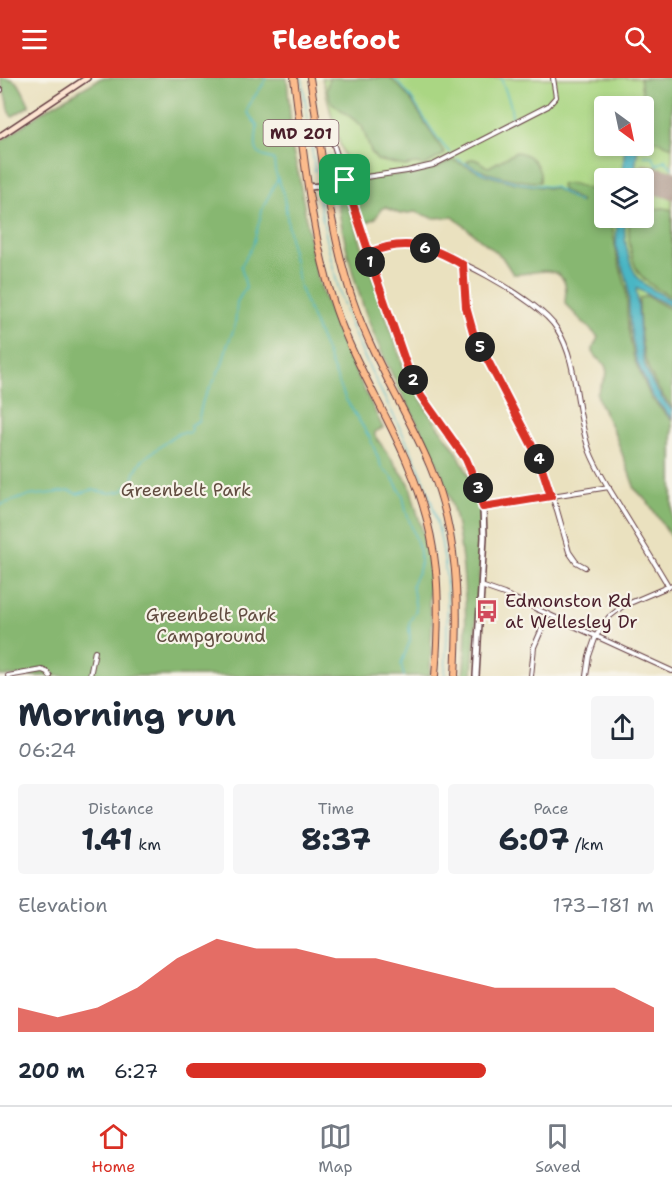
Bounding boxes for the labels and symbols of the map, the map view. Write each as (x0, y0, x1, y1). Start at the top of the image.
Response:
north arrow (594, 96, 654, 156)
road number: MD 201 (264, 120, 338, 146)
pin (319, 154, 370, 205)
pin: 6 (410, 233, 440, 263)
pin: 1 (355, 247, 385, 277)
pin: 5 (465, 332, 495, 362)
pin: 2 (398, 365, 428, 395)
pin: 4 (524, 444, 554, 474)
pin: 3 (463, 473, 493, 503)
park label: Greenbelt Park (121, 478, 251, 502)
place label: Edmonston Rd at Wellesley Dr (505, 589, 638, 634)
bus stop icon: Edmonston Rd at Wellesley Dr (474, 598, 500, 624)
park label: Greenbelt Park Campground (146, 603, 276, 648)

